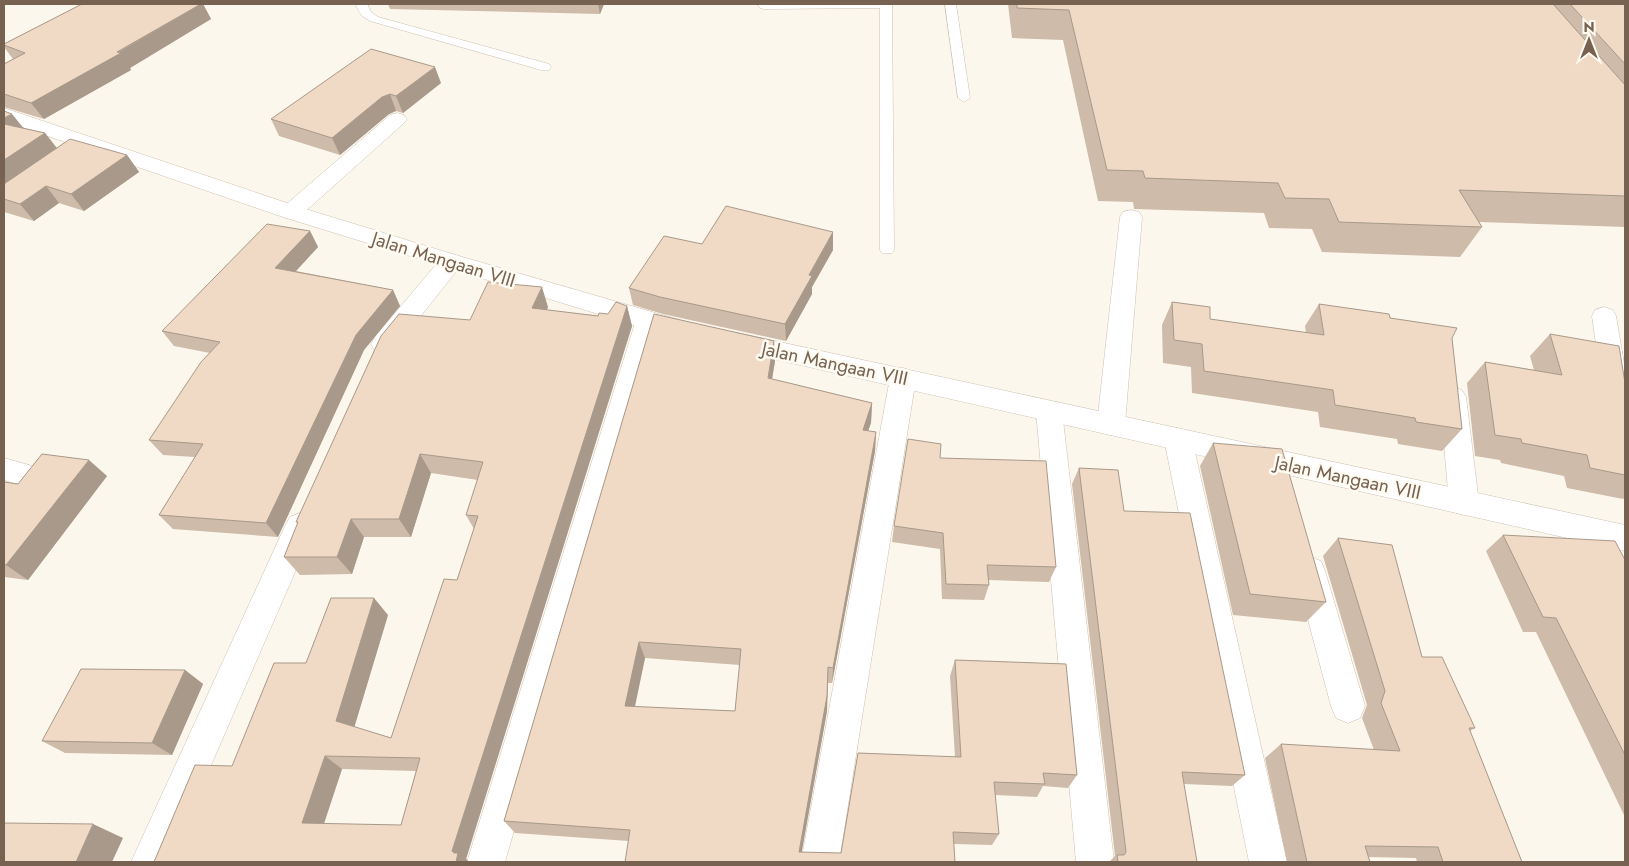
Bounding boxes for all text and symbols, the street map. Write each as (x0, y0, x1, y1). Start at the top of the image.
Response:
north arrow (1564, 15, 1614, 65)
text: N (1583, 17, 1595, 37)
street label: Jalan Mangaan VIII (366, 224, 519, 294)
street label: Jalan Mangaan VIII (756, 334, 910, 392)
street label: Jalan Mangaan VIII (1269, 448, 1423, 506)

